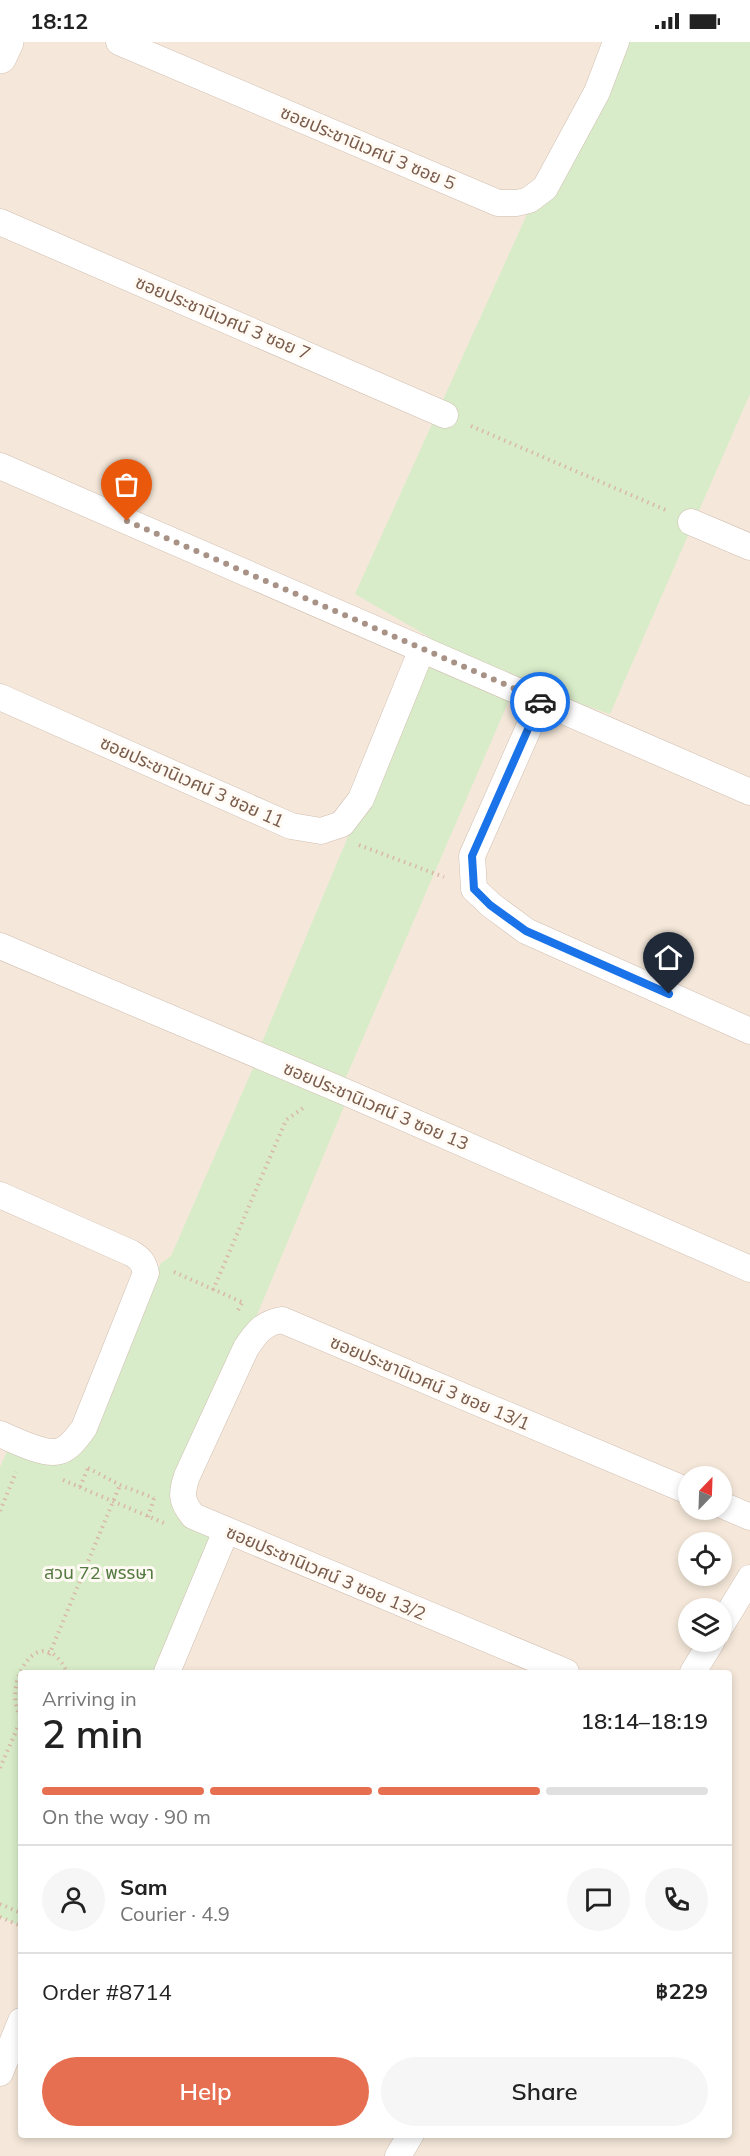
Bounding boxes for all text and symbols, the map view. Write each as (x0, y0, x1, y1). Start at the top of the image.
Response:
text: 18:12 (30, 7, 88, 35)
street label: ซอยประชานิเวศน์ 3 ซอย 5 (277, 100, 459, 195)
street label: ซอยประชานิเวศน์ 3 ซอย 7 (132, 270, 314, 365)
pin (101, 459, 152, 521)
icon: bag (110, 468, 143, 501)
courier (510, 672, 570, 732)
icon: car (524, 686, 557, 719)
street label: ซอยประชานิเวศน์ 3 ซอย 11 (97, 731, 288, 832)
pin (643, 932, 694, 994)
icon: home (652, 941, 685, 974)
street label: ซอยประชานิเวศน์ 3 ซอย 13 (280, 1056, 472, 1155)
street label: ซอยประชานิเวศน์ 3 ซอย 13/1 (327, 1330, 534, 1435)
north arrow (678, 1466, 732, 1520)
map controls (678, 1466, 732, 1652)
street label: ซอยประชานิเวศน์ 3 ซอย 13/2 (223, 1520, 430, 1625)
button: locate (678, 1532, 732, 1586)
park label: สวน 72 พรรษา (44, 1561, 154, 1584)
button: layers (678, 1598, 732, 1652)
text: Arriving in (42, 1686, 137, 1711)
text: 18:14–18:19 (581, 1707, 708, 1735)
text: 2 min (42, 1709, 143, 1758)
text: On the way · 90 m (42, 1804, 211, 1829)
button: person (42, 1868, 105, 1931)
button: chat (567, 1868, 630, 1931)
button: phone (645, 1868, 708, 1931)
text: Sam (120, 1873, 168, 1901)
text: Courier · 4.9 (120, 1901, 230, 1926)
text: ฿229 (656, 1977, 708, 2005)
text: Order #8714 (42, 1978, 172, 2006)
button: Help (42, 2057, 369, 2126)
button: Share (381, 2057, 708, 2126)

